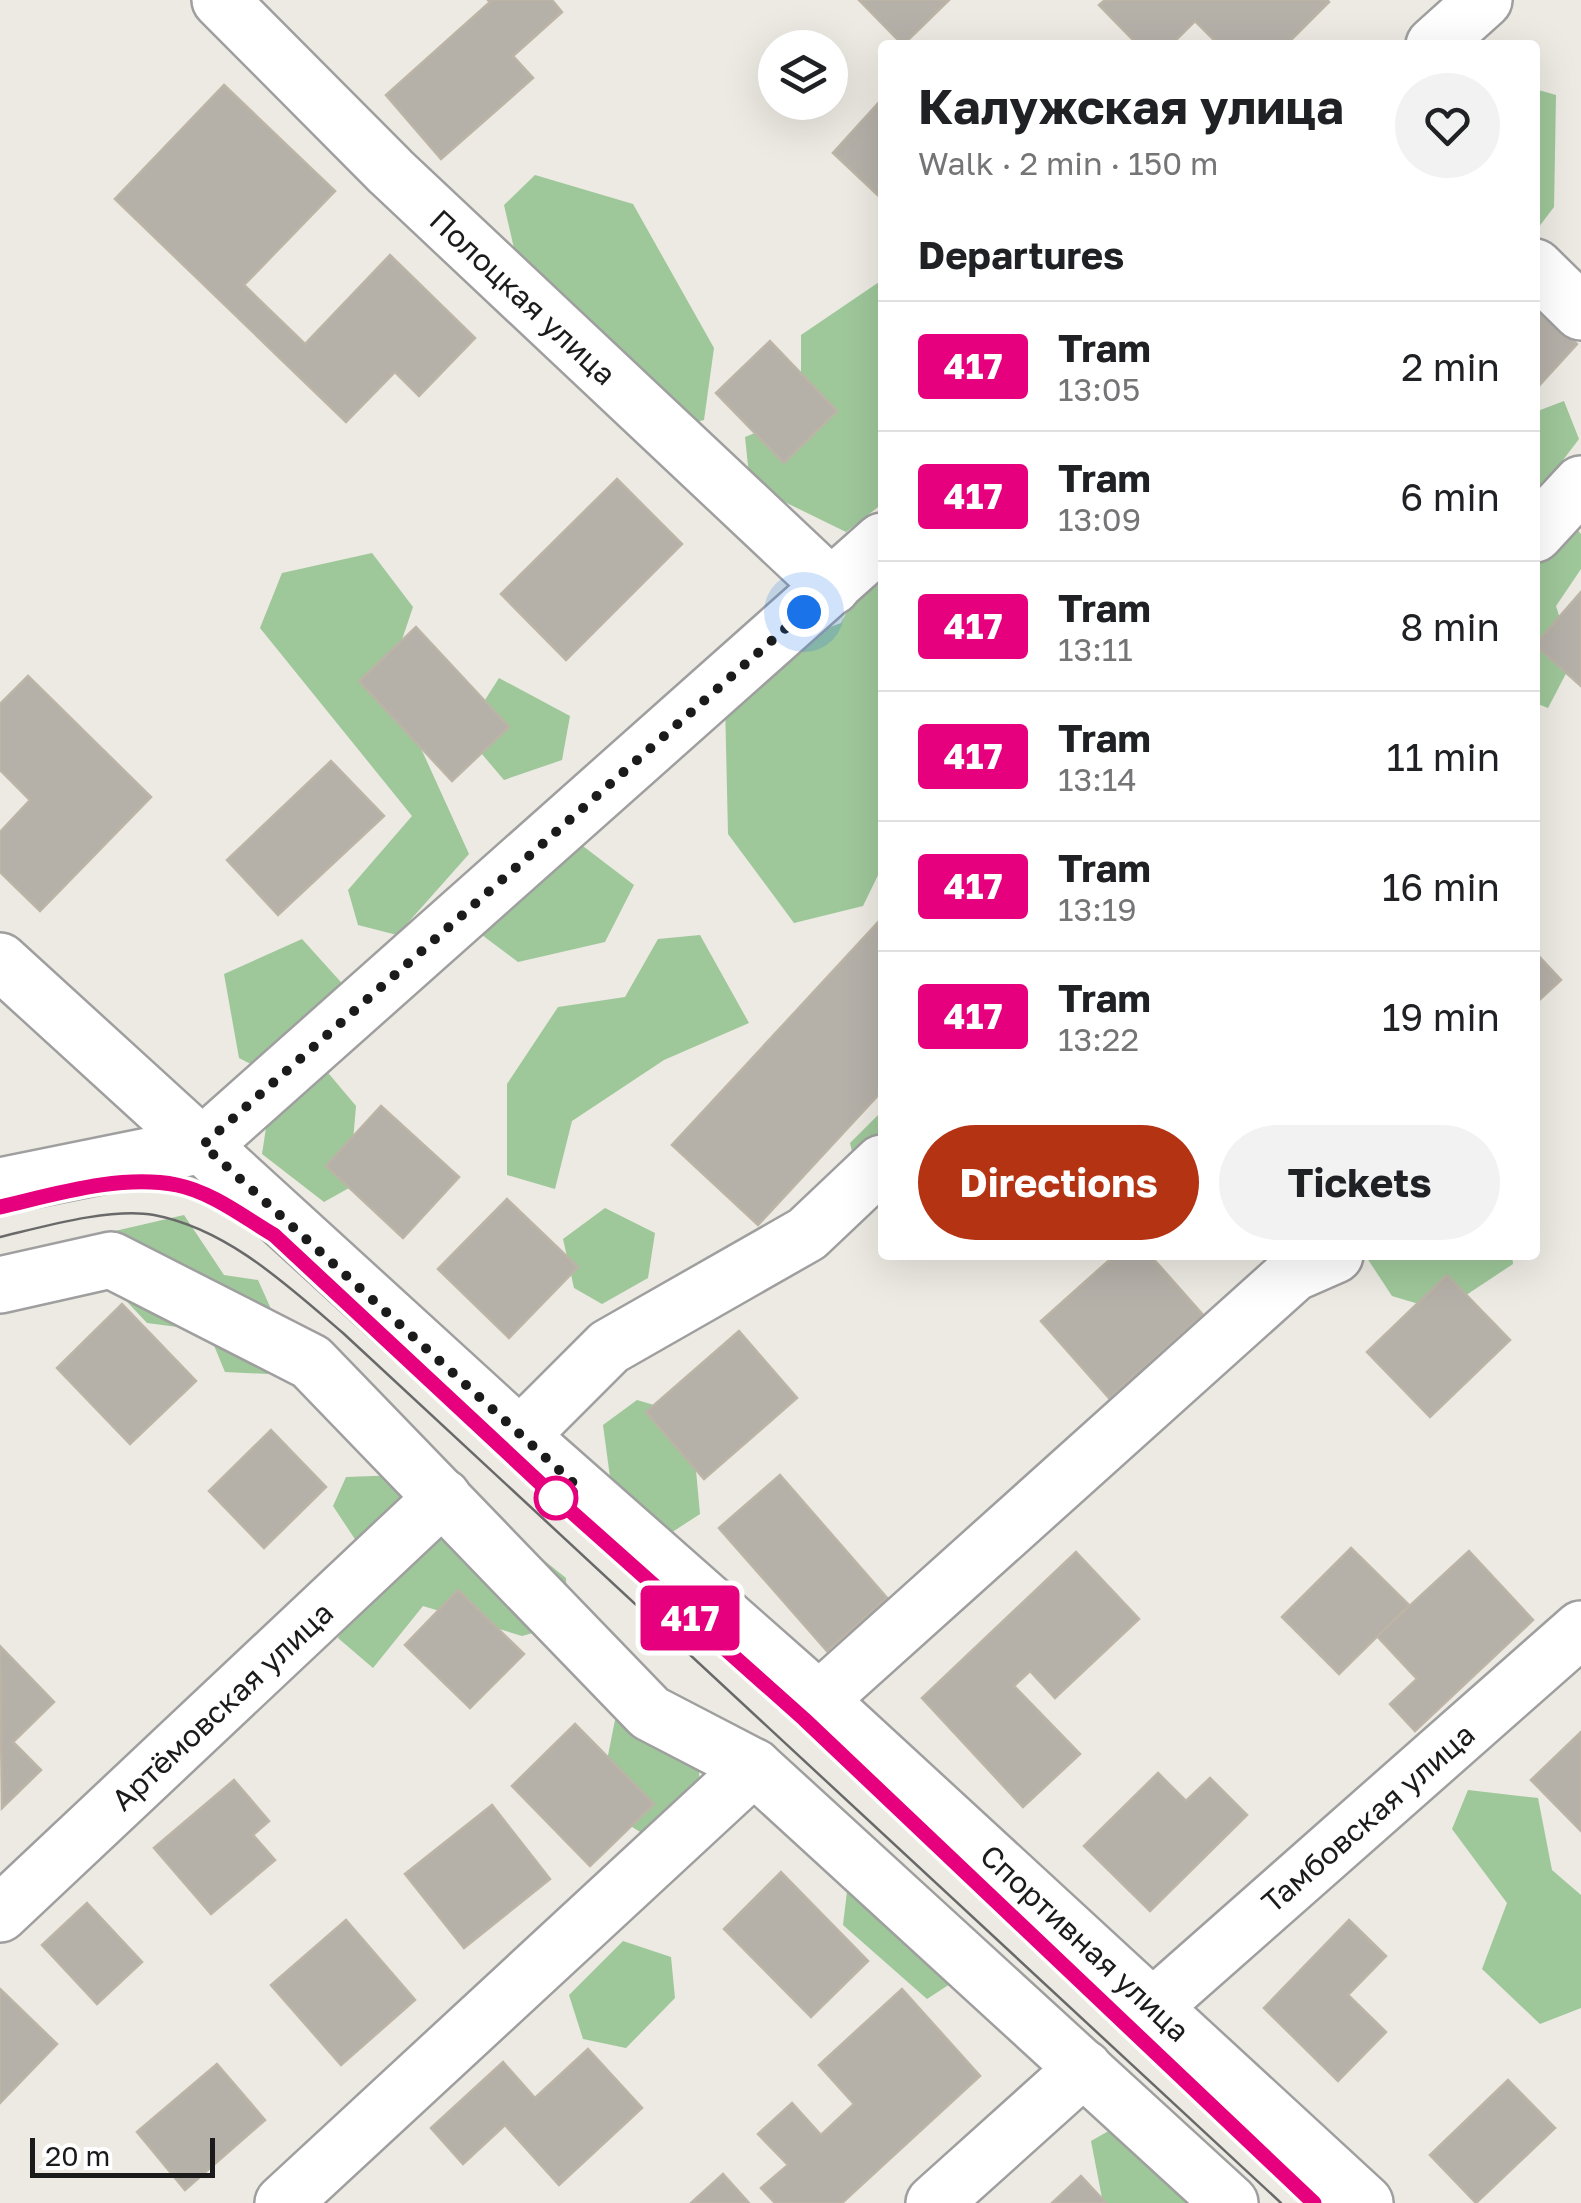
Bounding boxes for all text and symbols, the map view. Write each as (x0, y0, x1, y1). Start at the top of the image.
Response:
map controls (758, 30, 848, 120)
button: layers (758, 30, 848, 120)
button: heart (1395, 73, 1500, 178)
text: Калужская улица (918, 77, 1344, 135)
text: Walk · 2 min · 150 m (918, 144, 1218, 182)
street label: Полоцкая улица (423, 202, 623, 392)
text: Departures (918, 232, 1124, 277)
text: Tram (1058, 325, 1151, 370)
text: 2 min (1401, 344, 1500, 389)
text: 417 (944, 345, 1002, 387)
text: 13:05 (1058, 370, 1140, 408)
text: Tram (1058, 455, 1151, 500)
text: 6 min (1400, 474, 1500, 519)
text: 417 (944, 475, 1002, 517)
text: 13:09 (1058, 500, 1141, 538)
text: Tram (1058, 585, 1151, 630)
your location (779, 587, 829, 637)
text: 8 min (1400, 604, 1500, 649)
text: 417 (944, 605, 1002, 647)
text: 13:11 (1058, 630, 1133, 668)
text: Tram (1058, 715, 1151, 760)
text: 11 min (1386, 734, 1500, 779)
text: 417 (944, 735, 1002, 777)
text: 13:14 (1058, 760, 1137, 798)
text: Tram (1058, 845, 1151, 890)
text: 16 min (1382, 864, 1500, 909)
text: 417 (944, 865, 1002, 907)
text: 13:19 (1058, 890, 1137, 928)
text: Tram (1058, 975, 1151, 1020)
text: 19 min (1382, 994, 1500, 1039)
text: 417 (944, 995, 1002, 1037)
text: 13:22 (1058, 1020, 1139, 1058)
button: Directions (918, 1125, 1199, 1240)
button: Tickets (1219, 1125, 1500, 1240)
unlabelled marker (535, 1477, 577, 1519)
line badge: 417 (632, 1586, 748, 1650)
street label: Артёмовская улица (104, 1594, 340, 1818)
text: 417 (661, 1597, 719, 1639)
street label: Тамбовская улица (1254, 1716, 1482, 1920)
street label: Спортивная улица (973, 1837, 1197, 2049)
scale bar (30, 2133, 215, 2178)
text: 20 m (45, 2139, 110, 2172)

